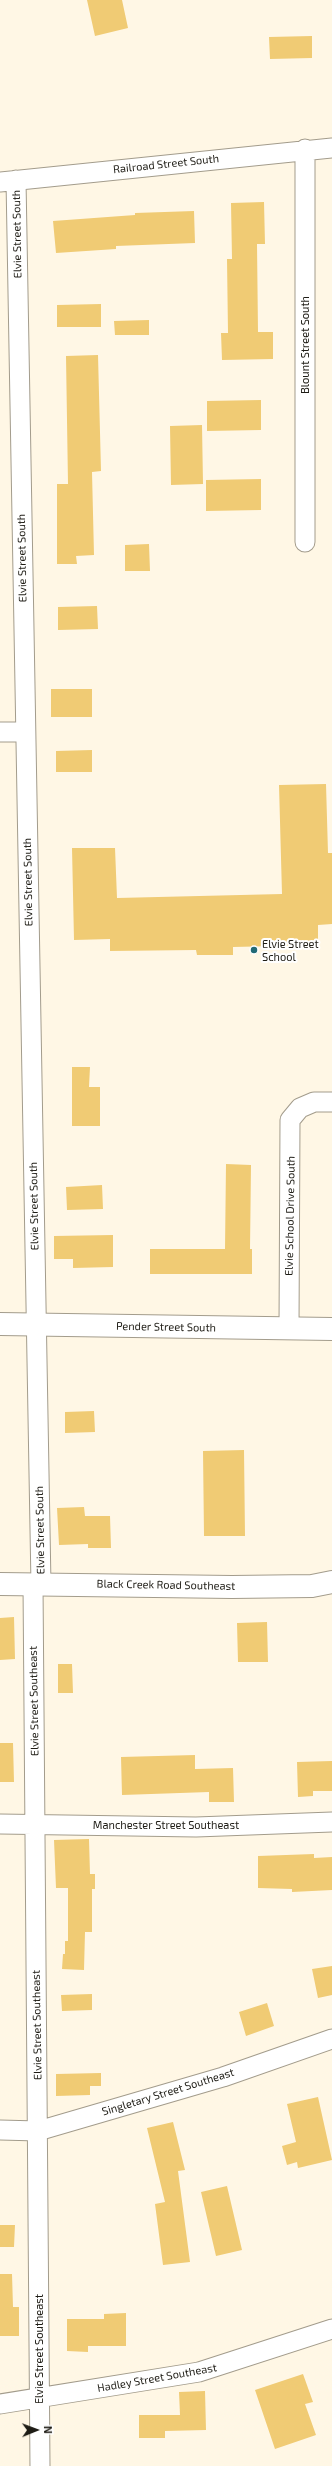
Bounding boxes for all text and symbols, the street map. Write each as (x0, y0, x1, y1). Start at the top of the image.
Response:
street label: Railroad Street South (112, 152, 220, 176)
street label: Elvie Street South (10, 190, 24, 278)
street label: Blount Street South (298, 296, 312, 394)
street label: Elvie Street South (15, 514, 29, 602)
street label: Elvie Street South (21, 838, 35, 926)
place label: Elvie Street School (262, 937, 319, 963)
marker: Elvie Street School (249, 945, 259, 955)
street label: Elvie School Drive South (282, 1156, 298, 1276)
street label: Elvie Street South (27, 1162, 41, 1250)
street label: Pender Street South (116, 1320, 216, 1334)
street label: Elvie Street South (33, 1486, 47, 1574)
street label: Black Creek Road Southeast (97, 1577, 235, 1593)
street label: Elvie Street Southeast (26, 1646, 42, 1756)
street label: Manchester Street Southeast (93, 1818, 239, 1832)
street label: Elvie Street Southeast (29, 1970, 45, 2080)
street label: Singletary Street Southeast (100, 2066, 236, 2118)
street label: Elvie Street Southeast (32, 2294, 46, 2404)
street label: Hadley Street Southeast (96, 2361, 218, 2395)
north arrow (16, 2410, 56, 2450)
text: N (42, 2426, 55, 2434)

